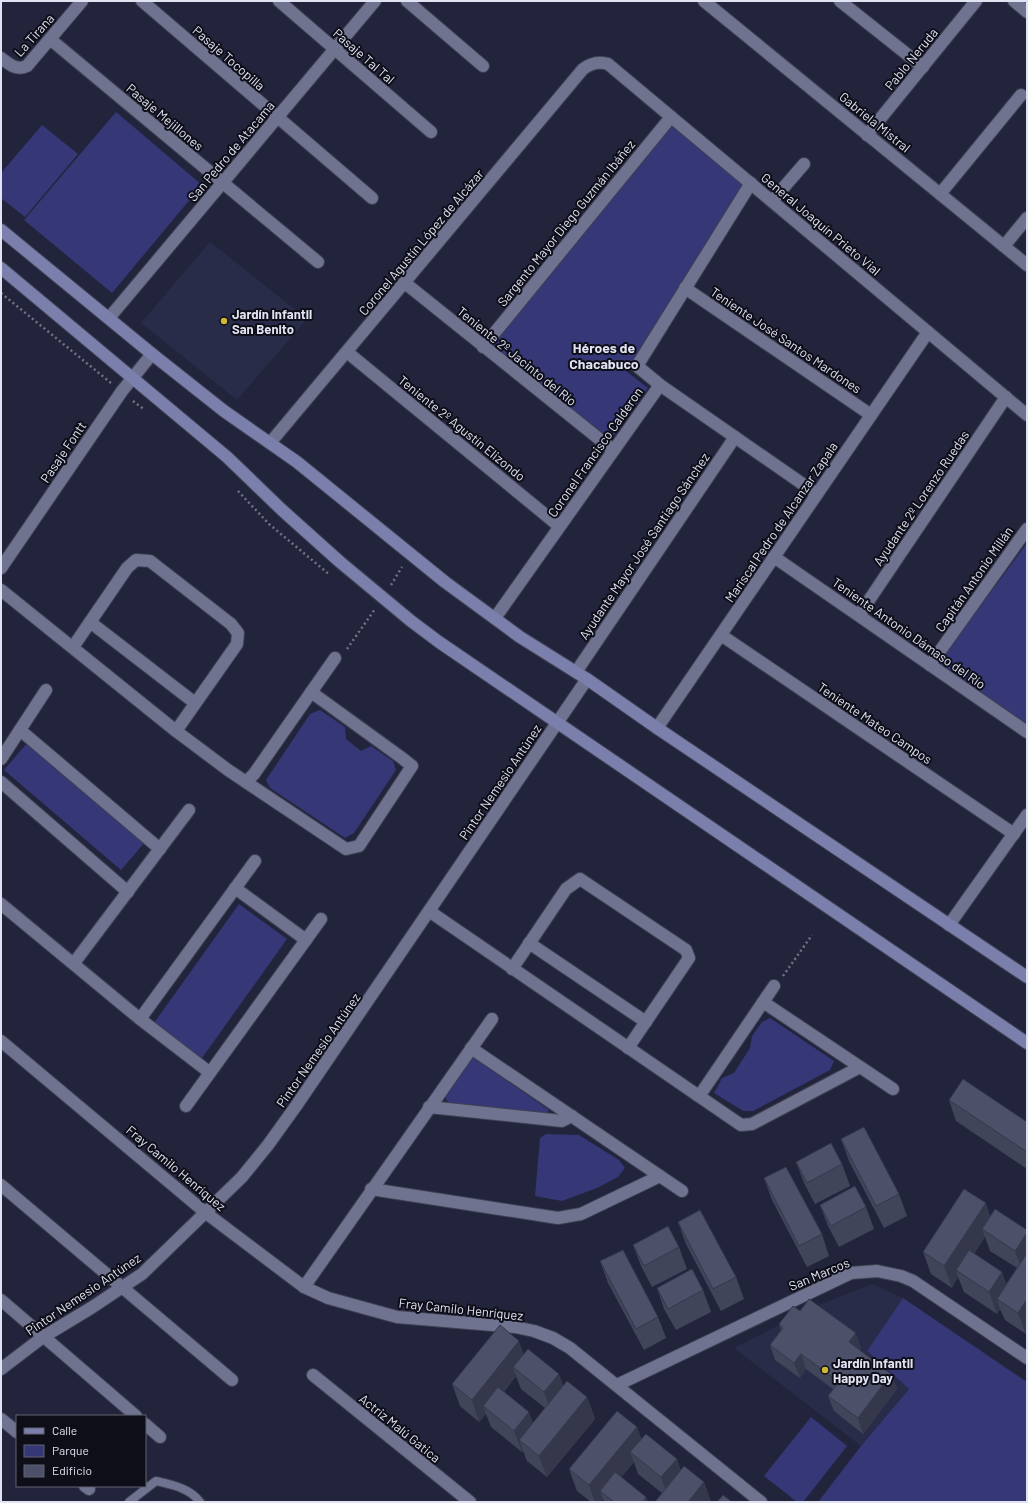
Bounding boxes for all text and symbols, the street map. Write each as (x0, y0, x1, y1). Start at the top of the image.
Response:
street label: La Tirana (11, 10, 57, 60)
street label: Pasaje Tocopilla (190, 22, 268, 94)
street label: Pasaje Tal Tal (330, 25, 398, 87)
street label: Pablo Neruda (881, 25, 941, 93)
street label: Pasaje Mejillones (123, 80, 207, 154)
street label: Gabriela Mistral (836, 88, 914, 156)
street label: San Pedro de Atacama (184, 98, 278, 204)
street label: Sargento Mayor Diego Guzmán Ibáñez (494, 136, 638, 309)
street label: Coronel Agustín López de Alcázar (355, 165, 487, 318)
street label: General Joaquín Prieto Vial (758, 169, 884, 279)
street label: Teniente José Santos Mardones (708, 283, 864, 397)
street label: Teniente 2º Jacinto del Río (454, 303, 580, 409)
place label: Jardín Infantil San Benito (232, 306, 312, 337)
marker: Jardín Infantil San Benito (219, 316, 229, 326)
district label: Héroes de Chacabuco (569, 339, 639, 372)
street label: Teniente 2º Agustín Elizondo (395, 372, 529, 484)
street label: Coronel Francisco Calderon (544, 384, 646, 520)
street label: Pasaje Fontt (37, 418, 89, 486)
street label: Ayudante 2º Lorenzo Ruedas (870, 427, 972, 569)
street label: Mariscal Pedro de Alcanzar Zapala (721, 439, 841, 605)
street label: Ayudante Mayor José Santiago Sánchez (575, 449, 713, 642)
street label: Capitán Antonio Millán (932, 523, 1016, 635)
street label: Teniente Antonio Dámaso del Río (829, 574, 989, 692)
street label: Teniente Mateo Campos (815, 679, 935, 767)
street label: Pintor Nemesio Antúnez (455, 721, 545, 843)
street label: Pintor Nemesio Antúnez (273, 990, 364, 1110)
street label: Fray Camilo Henríquez (123, 1122, 229, 1214)
street label: Pintor Nemesio Antúnez (22, 1249, 144, 1339)
street label: San Marcos (786, 1254, 852, 1294)
street label: Fray Camilo Henríquez (398, 1295, 524, 1324)
place label: Jardín Infantil Happy Day (833, 1355, 913, 1386)
marker: Jardín Infantil Happy Day (820, 1365, 830, 1375)
street label: Actriz Malú Gatica (356, 1390, 444, 1466)
legend (16, 1415, 146, 1487)
text: Calle (52, 1423, 77, 1437)
text: Parque (52, 1443, 89, 1457)
text: Edificio (52, 1463, 92, 1477)

